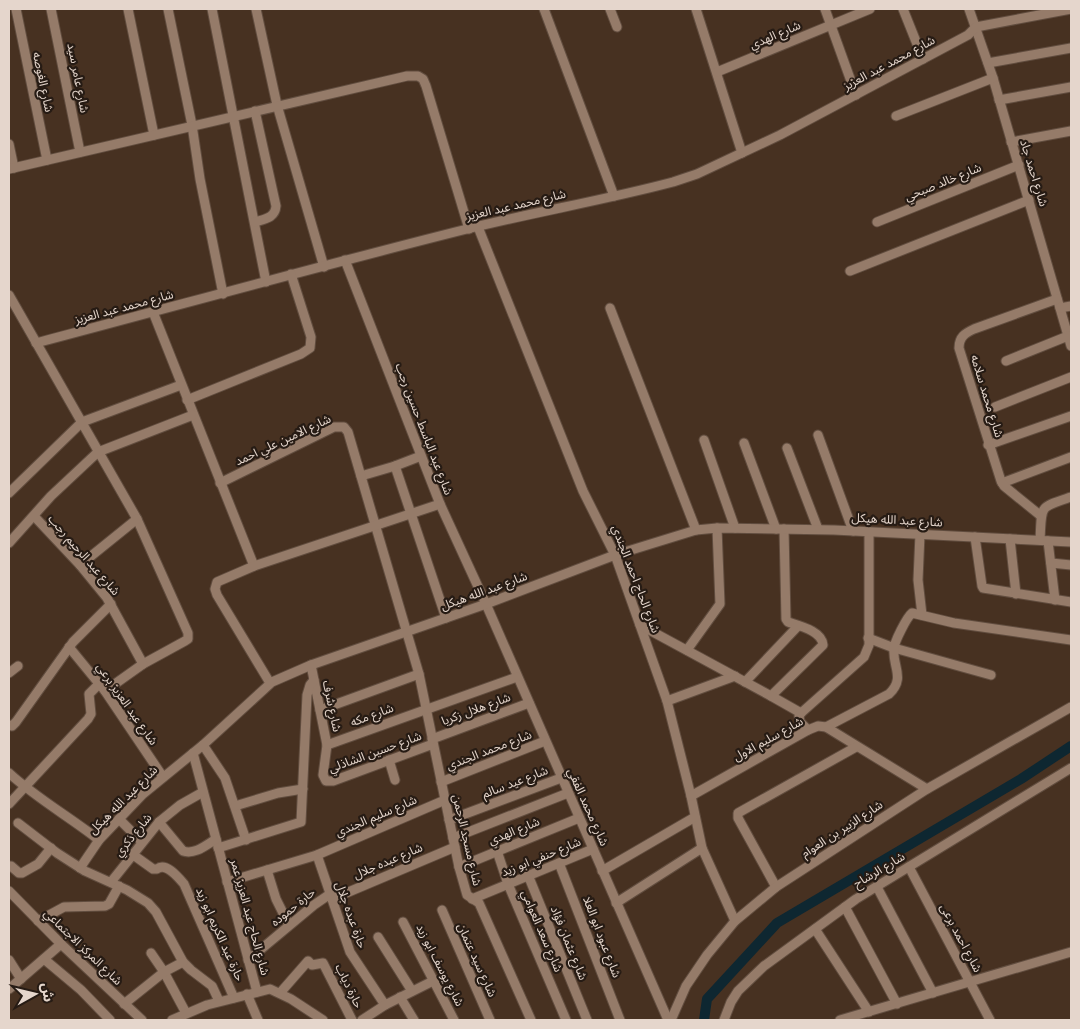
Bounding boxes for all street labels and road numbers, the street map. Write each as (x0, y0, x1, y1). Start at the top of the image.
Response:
street label: شارع الهدي (747, 17, 804, 55)
street label: شارع محمد عبد العزيز (839, 32, 938, 95)
street label: شارع عامر سيد (62, 42, 93, 114)
street label: شارع الغوصه (28, 50, 57, 114)
street label: شارع احمد جاد (1015, 138, 1052, 209)
street label: شارع خالد صبحي (902, 159, 984, 206)
street label: شارع محمد عبد العزيز (464, 186, 568, 225)
street label: شارع محمد عبد العزيز (72, 286, 175, 329)
street label: شارع محمد سلامه (966, 353, 1007, 440)
street label: شارع عبد الباسط حسين رجب (390, 361, 457, 498)
street label: شارع الامين علي احمد (232, 411, 334, 471)
street label: شارع عبد الله هيكل (851, 510, 943, 531)
street label: شارع عبد الرحيم رجب (44, 511, 124, 599)
street label: شارع الحاج احمد الجندي (606, 523, 664, 636)
street label: شارع عبد الله هيكل (438, 568, 530, 615)
street label: شارع عبد العزيز برعي (91, 660, 161, 749)
street label: شارع شرف (318, 679, 345, 733)
street label: شارع هلال زكريا (439, 689, 513, 730)
street label: شارع مكه (348, 700, 396, 731)
street label: شارع سليم الاول (730, 713, 806, 766)
street label: شارع محمد الجندي (444, 726, 535, 775)
street label: شارع حسين الشاذلي (326, 728, 424, 778)
street label: شارع عبد الله هيكل (85, 762, 162, 839)
street label: شارع عيد سالم (480, 762, 551, 803)
street label: شارع محمد الفقي (562, 765, 612, 849)
street label: شارع سليم الجندي (333, 792, 420, 842)
street label: شارع مسجد الرحمن (448, 793, 485, 887)
street label: شارع الزبير بن العوام (798, 797, 886, 862)
street label: شارع ذكري (111, 810, 157, 861)
street label: شارع الهدي (486, 813, 543, 850)
street label: شارع حنفي ابو زيد (499, 834, 584, 882)
street label: شارع عبده جلال (351, 839, 425, 884)
street label: شارع الرشاح (850, 848, 908, 893)
street label: شارع الحاج عبد العزيز عمر (225, 856, 273, 977)
street label: حارة عبده جلال (332, 879, 370, 951)
street label: حارة حموده (267, 884, 319, 930)
street label: حارة عبد الكريم ابو زيد (191, 885, 248, 984)
street label: شارع سعد العوامي (516, 888, 566, 975)
street label: شارع عبود ابو العلا (578, 894, 625, 980)
street label: شارع احمد برعى (935, 901, 986, 976)
street label: شارع عثمان فؤاد (546, 904, 591, 983)
street label: شارع المركز الاجتماعي (39, 905, 126, 990)
street label: شارع يوسف ابو زيد (411, 921, 468, 1009)
street label: شارع سيد عتمان (453, 921, 500, 1000)
street label: حارة دياب (331, 961, 367, 1011)

